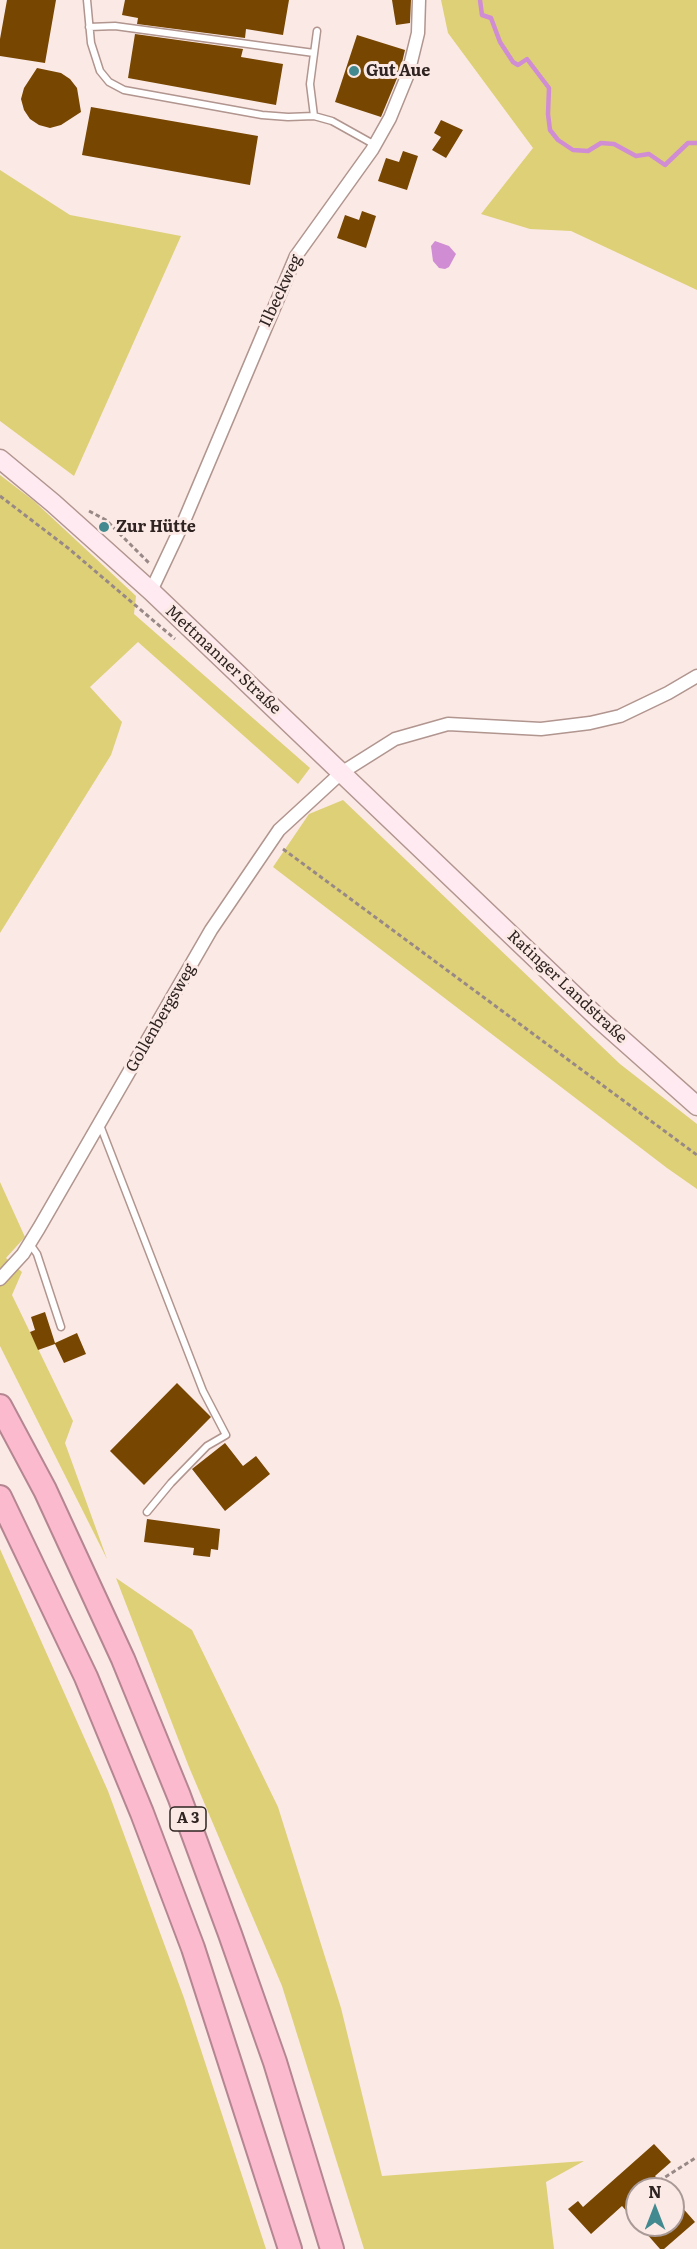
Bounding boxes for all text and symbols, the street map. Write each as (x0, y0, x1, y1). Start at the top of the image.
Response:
place label: Gut Aue (366, 61, 430, 81)
marker: Gut Aue (347, 64, 361, 78)
street label: Ilbeckweg (256, 252, 306, 330)
place label: Zur Hütte (116, 517, 196, 537)
marker: Zur Hütte (97, 520, 111, 534)
street label: Mettmanner Straße (161, 601, 285, 719)
street label: Ratinger Landstraße (503, 926, 631, 1048)
street label: Gollenbergsweg (122, 960, 200, 1076)
road number: A 3 (170, 1807, 206, 1831)
north arrow (625, 2177, 685, 2237)
text: N (648, 2179, 662, 2203)

